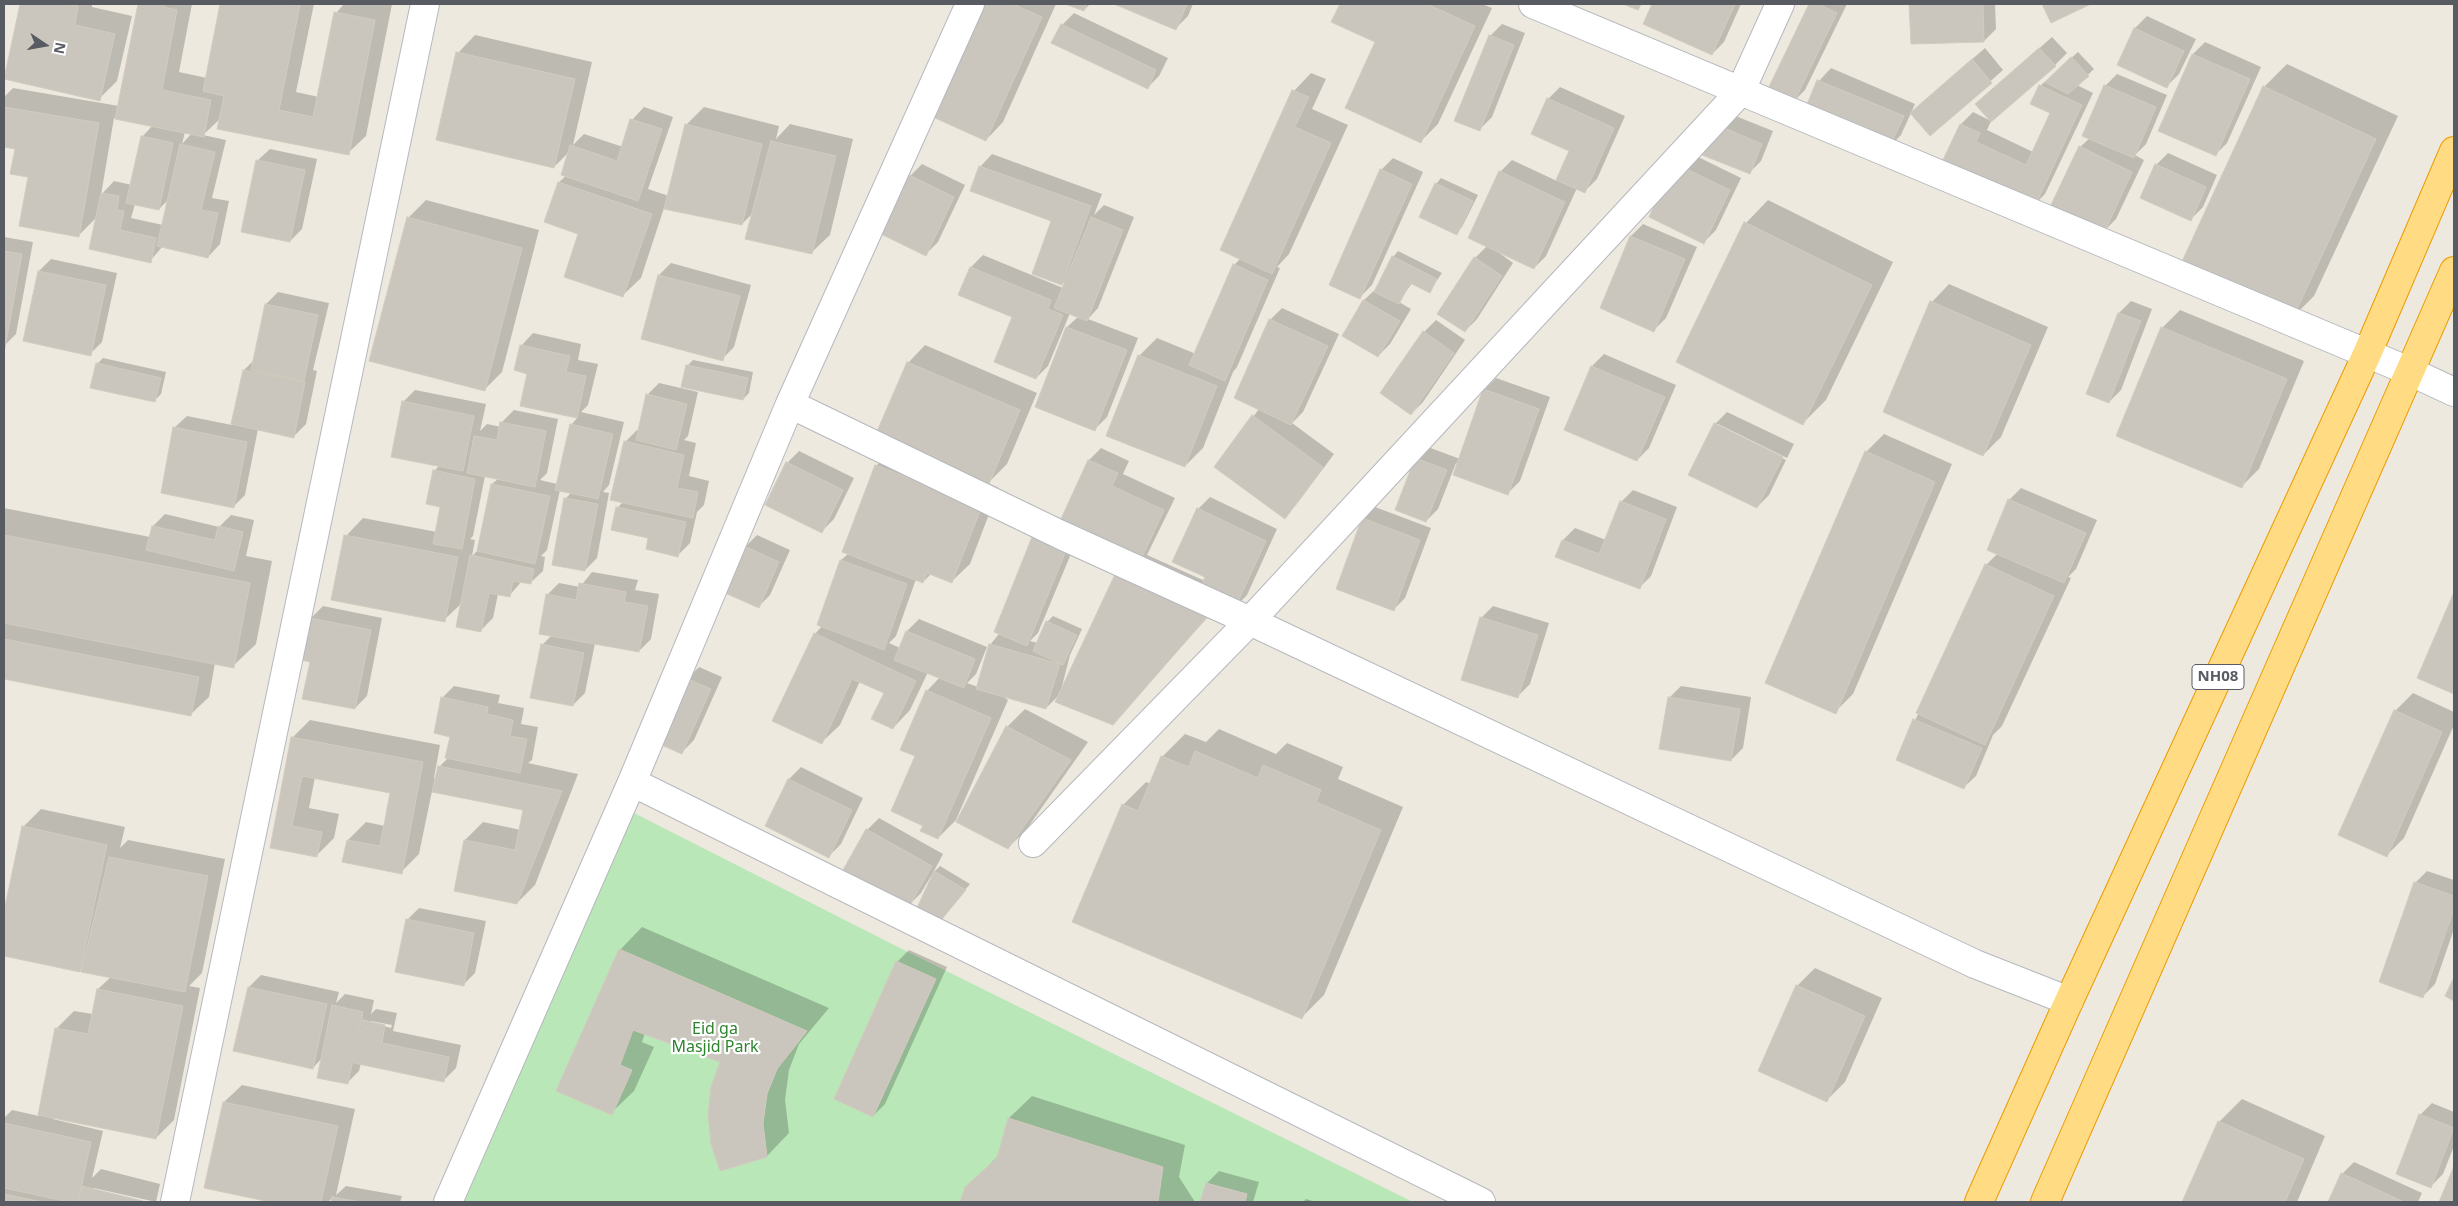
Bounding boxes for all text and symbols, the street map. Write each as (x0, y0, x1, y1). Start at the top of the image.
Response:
north arrow (20, 20, 70, 70)
text: N (50, 41, 71, 56)
road number: NH08 (2192, 664, 2244, 690)
park label: Eid ga Masjid Park (671, 1019, 759, 1057)

